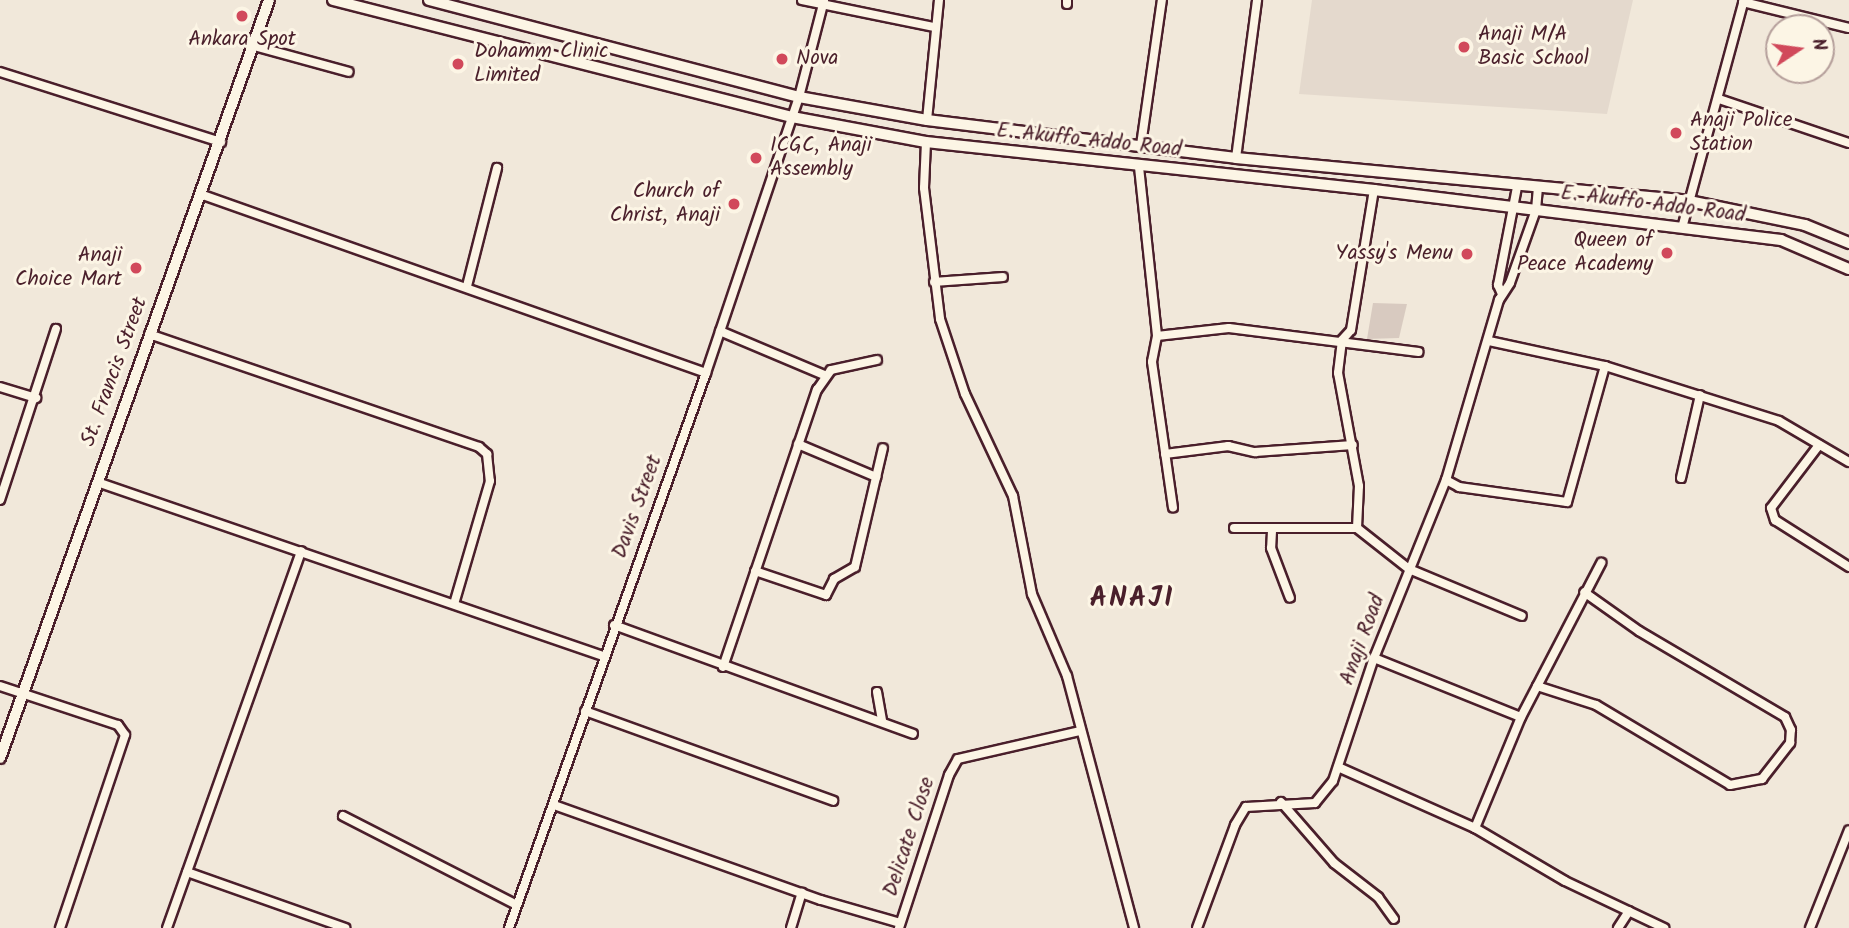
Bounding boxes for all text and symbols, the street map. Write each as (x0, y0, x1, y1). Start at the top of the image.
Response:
marker: Ankara Spot (234, 8, 250, 24)
north arrow (1765, 14, 1835, 84)
place label: Anaji M/A Basic School (1478, 22, 1589, 72)
place label: Ankara Spot (188, 27, 296, 53)
text: N (1803, 36, 1834, 54)
place label: Dohamm Clinic Limited (474, 39, 608, 89)
marker: Anaji M/A Basic School (1456, 39, 1472, 55)
place label: Nova (796, 46, 838, 72)
marker: Nova (774, 51, 790, 67)
marker: Dohamm Clinic Limited (448, 54, 468, 74)
place label: Anaji Police Station (1690, 108, 1792, 158)
street label: E. Akuffo Addo Road (995, 119, 1183, 163)
marker: Anaji Police Station (1668, 125, 1684, 141)
place label: ICGC, Anaji Assembly (770, 133, 872, 183)
marker: ICGC, Anaji Assembly (748, 150, 764, 166)
place label: Church of Christ, Anaji (610, 179, 720, 229)
street label: E. Akuffo Addo Road (1559, 181, 1747, 229)
marker: Church of Christ, Anaji (726, 196, 742, 212)
place label: Queen of Peace Academy (1517, 228, 1653, 278)
place label: Yassy's Menu (1336, 241, 1453, 267)
place label: Anaji Choice Mart (15, 243, 122, 293)
marker: Queen of Peace Academy (1659, 245, 1675, 261)
marker: Yassy's Menu (1459, 246, 1475, 262)
marker: Anaji Choice Mart (128, 260, 144, 276)
street label: St. Francis Street (76, 294, 154, 450)
street label: Davis Street (608, 452, 668, 562)
district label: ANAJI (1090, 582, 1174, 616)
street label: Anaji Road (1335, 591, 1391, 689)
street label: Delicate Close (879, 774, 941, 900)

